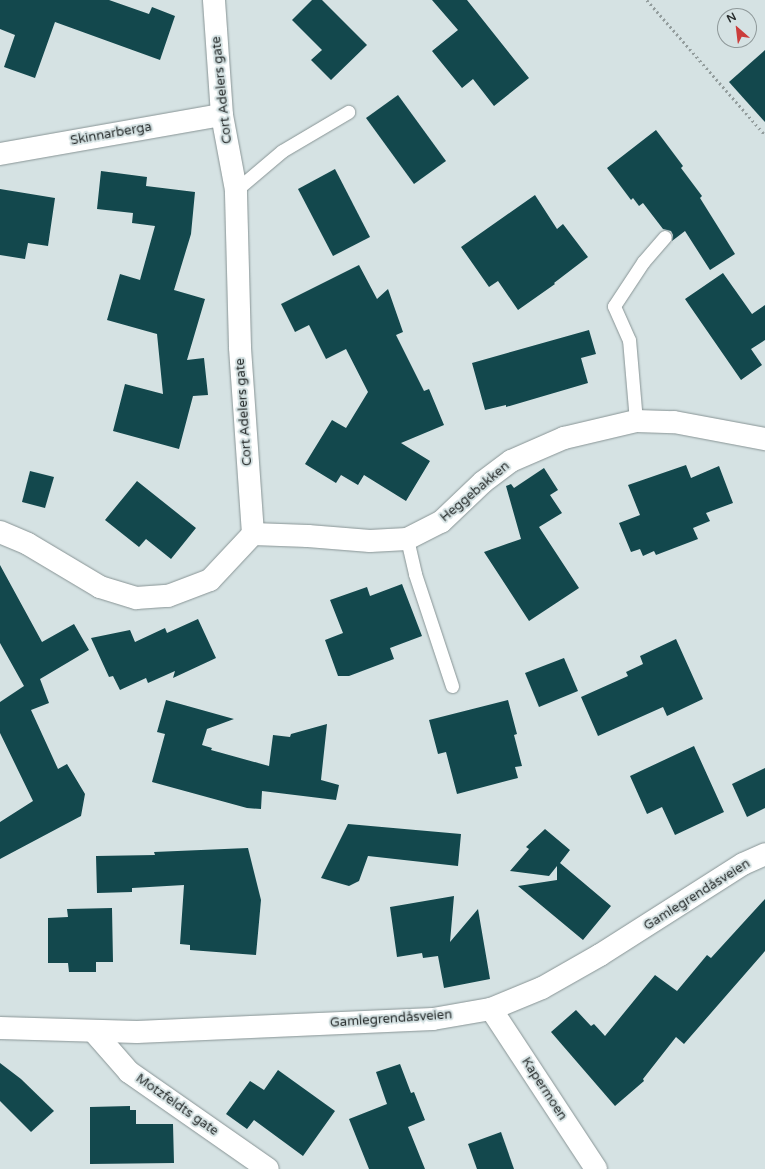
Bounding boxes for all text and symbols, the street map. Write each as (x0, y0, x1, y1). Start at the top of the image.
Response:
north arrow (717, 8, 757, 48)
text: N (725, 10, 739, 26)
street label: Cort Adelers gate (209, 36, 235, 144)
street label: Skinnarberga (69, 119, 153, 149)
street label: Cort Adelers gate (232, 358, 256, 466)
street label: Heggebakken (437, 459, 513, 525)
street label: Gamlegrendåsveien (641, 856, 753, 934)
street label: Gamlegrendåsveien (329, 1007, 453, 1031)
street label: Kapermoen (518, 1055, 570, 1123)
street label: Motzfeldts gate (133, 1071, 221, 1139)

